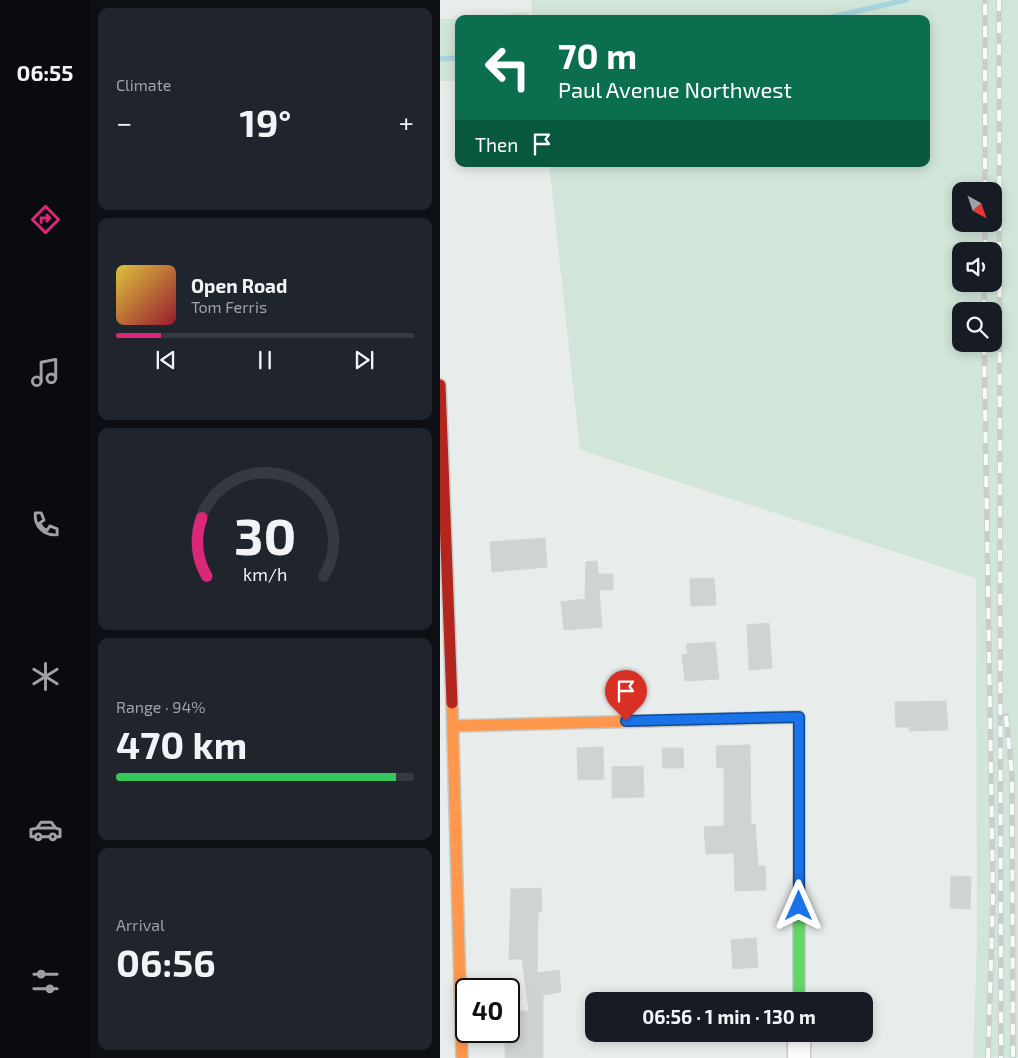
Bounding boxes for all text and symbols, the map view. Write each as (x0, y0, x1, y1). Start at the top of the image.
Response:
text: 70 m (558, 34, 637, 76)
icon: left (475, 35, 540, 100)
text: 06:55 (17, 59, 73, 85)
text: Climate (116, 75, 171, 94)
text: Paul Avenue Northwest (558, 76, 792, 102)
text: 19° (240, 99, 291, 145)
text: − (116, 105, 132, 139)
text: + (399, 105, 414, 139)
icon: arrive (528, 130, 556, 158)
text: Then (475, 133, 518, 156)
north arrow (952, 182, 1002, 232)
map controls (952, 182, 1002, 352)
icon: directions (28, 202, 63, 237)
button: sound (952, 242, 1002, 292)
text: Open Road (191, 274, 287, 297)
text: Tom Ferris (191, 297, 267, 316)
button: search (952, 302, 1002, 352)
icon: previous (152, 346, 180, 374)
icon: pause (251, 346, 279, 374)
icon: next (350, 346, 378, 374)
icon: music (28, 355, 63, 390)
text: 30 (234, 503, 296, 565)
icon: phone (28, 507, 63, 542)
text: km/h (243, 563, 287, 585)
icon: climate (28, 659, 63, 694)
pin (605, 670, 647, 721)
icon: arrive (612, 677, 640, 705)
text: Range · 94% (116, 697, 206, 716)
text: 470 km (116, 721, 247, 767)
icon: car (28, 812, 63, 847)
position arrow (772, 879, 824, 931)
text: Arrival (116, 915, 165, 934)
text: 06:56 (116, 939, 216, 985)
icon: filters (28, 964, 63, 999)
speed limit sign: 40 (455, 978, 520, 1043)
text: 06:56 · 1 min · 130 m (642, 1005, 816, 1028)

